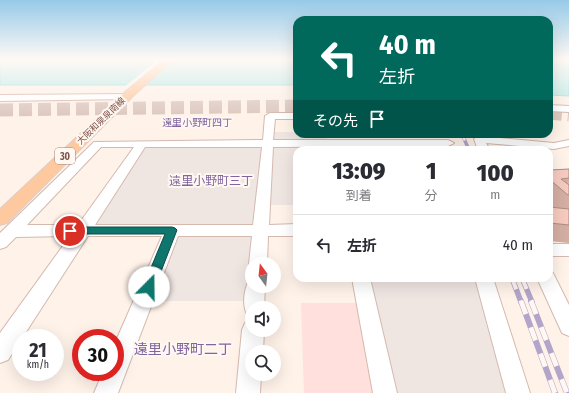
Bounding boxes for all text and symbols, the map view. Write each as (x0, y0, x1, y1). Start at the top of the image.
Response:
text: 40 m (379, 28, 436, 61)
icon: left (313, 32, 365, 84)
text: 左折 (379, 66, 415, 88)
street label: 大阪和泉泉南線 (75, 95, 128, 146)
icon: arrive (366, 108, 388, 130)
text: その先 (313, 112, 358, 130)
district label: 遠里小野町四丁 (162, 117, 232, 129)
road number: 30 (55, 148, 75, 164)
text: 13:09 (332, 157, 385, 185)
text: 1 (426, 157, 436, 185)
text: 100 (477, 159, 514, 187)
district label: 遠里小野町三丁 (169, 174, 253, 188)
text: m (490, 187, 500, 202)
text: 到着 (346, 188, 372, 203)
text: 分 (425, 188, 438, 203)
pin (53, 214, 87, 248)
icon: arrive (59, 220, 81, 242)
icon: left (313, 234, 335, 256)
text: 40 m (503, 236, 533, 254)
text: 左折 (347, 237, 377, 255)
north arrow (245, 257, 281, 293)
map controls (245, 257, 281, 381)
position arrow (128, 266, 170, 308)
button: sound (245, 301, 281, 337)
speed limit sign: 30 (72, 329, 124, 381)
text: 21 (29, 338, 47, 362)
district label: 遠里小野町二丁 (134, 341, 232, 358)
button: search (245, 345, 281, 381)
text: km/h (27, 359, 49, 371)

